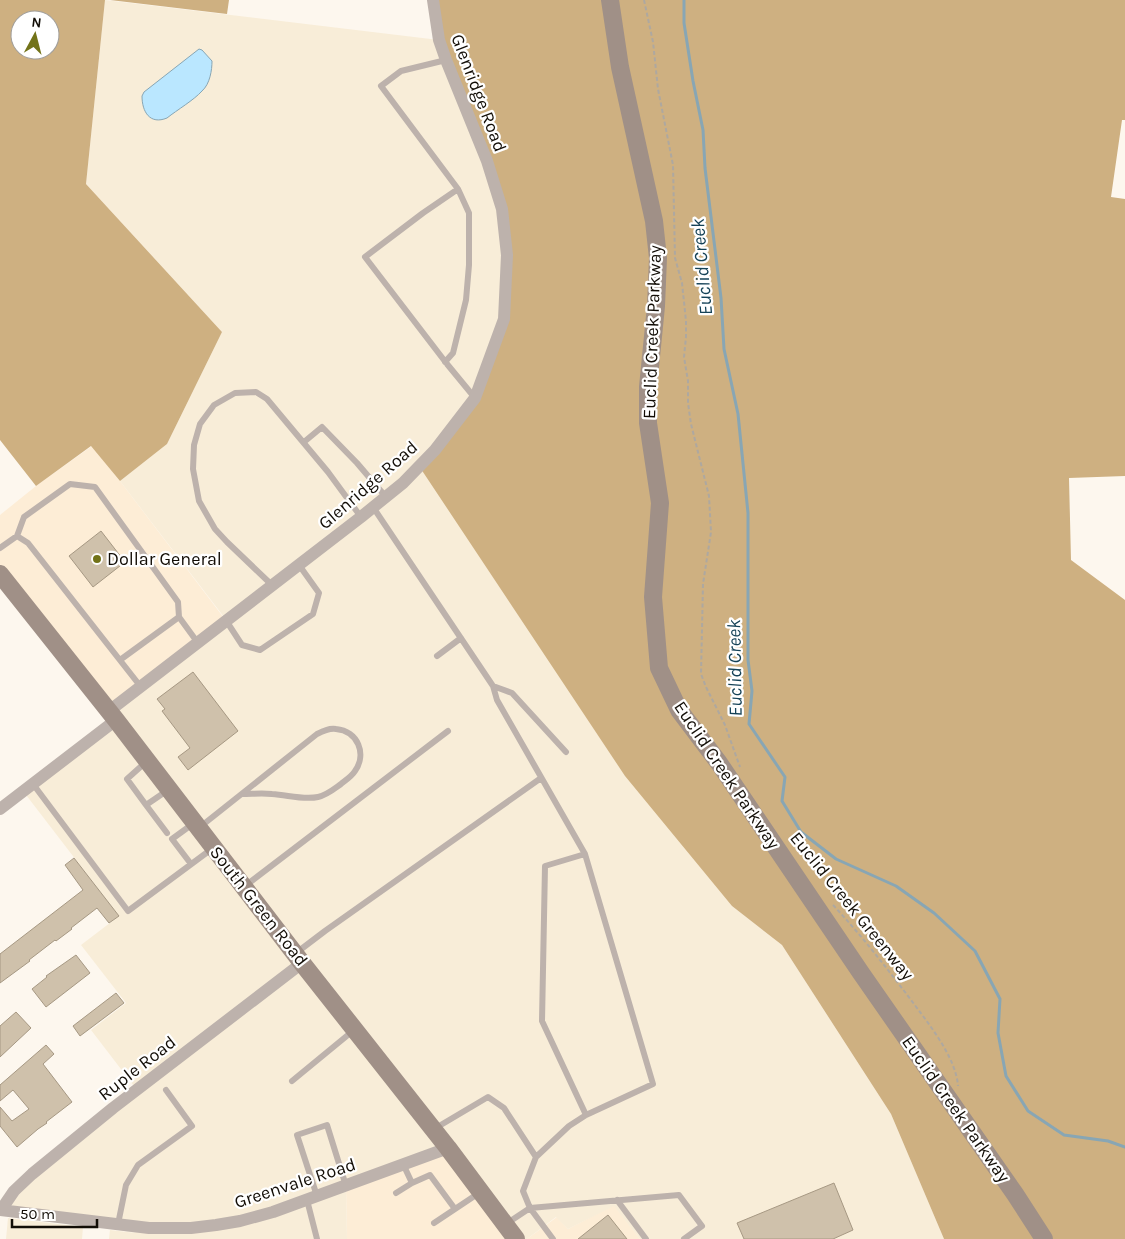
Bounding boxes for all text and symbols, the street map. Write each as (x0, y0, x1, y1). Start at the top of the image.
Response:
north arrow (10, 10, 60, 60)
text: N (31, 14, 43, 32)
street label: Glenridge Road (446, 31, 512, 155)
water label: Euclid Creek (687, 217, 717, 316)
street label: Euclid Creek Parkway (638, 244, 666, 419)
street label: Glenridge Road (314, 436, 422, 534)
place label: Dollar General (107, 548, 222, 570)
marker: Dollar General (91, 553, 103, 565)
water label: Euclid Creek (723, 619, 747, 717)
street label: Euclid Creek Parkway (669, 697, 785, 854)
street label: Euclid Creek Greenway (785, 827, 919, 985)
street label: South Green Road (205, 841, 313, 971)
street label: Ruple Road (94, 1031, 180, 1105)
street label: Euclid Creek Parkway (897, 1031, 1015, 1187)
street label: Greenvale Road (231, 1153, 359, 1213)
scale bar (12, 1196, 98, 1228)
text: 50 m (20, 1205, 55, 1223)

